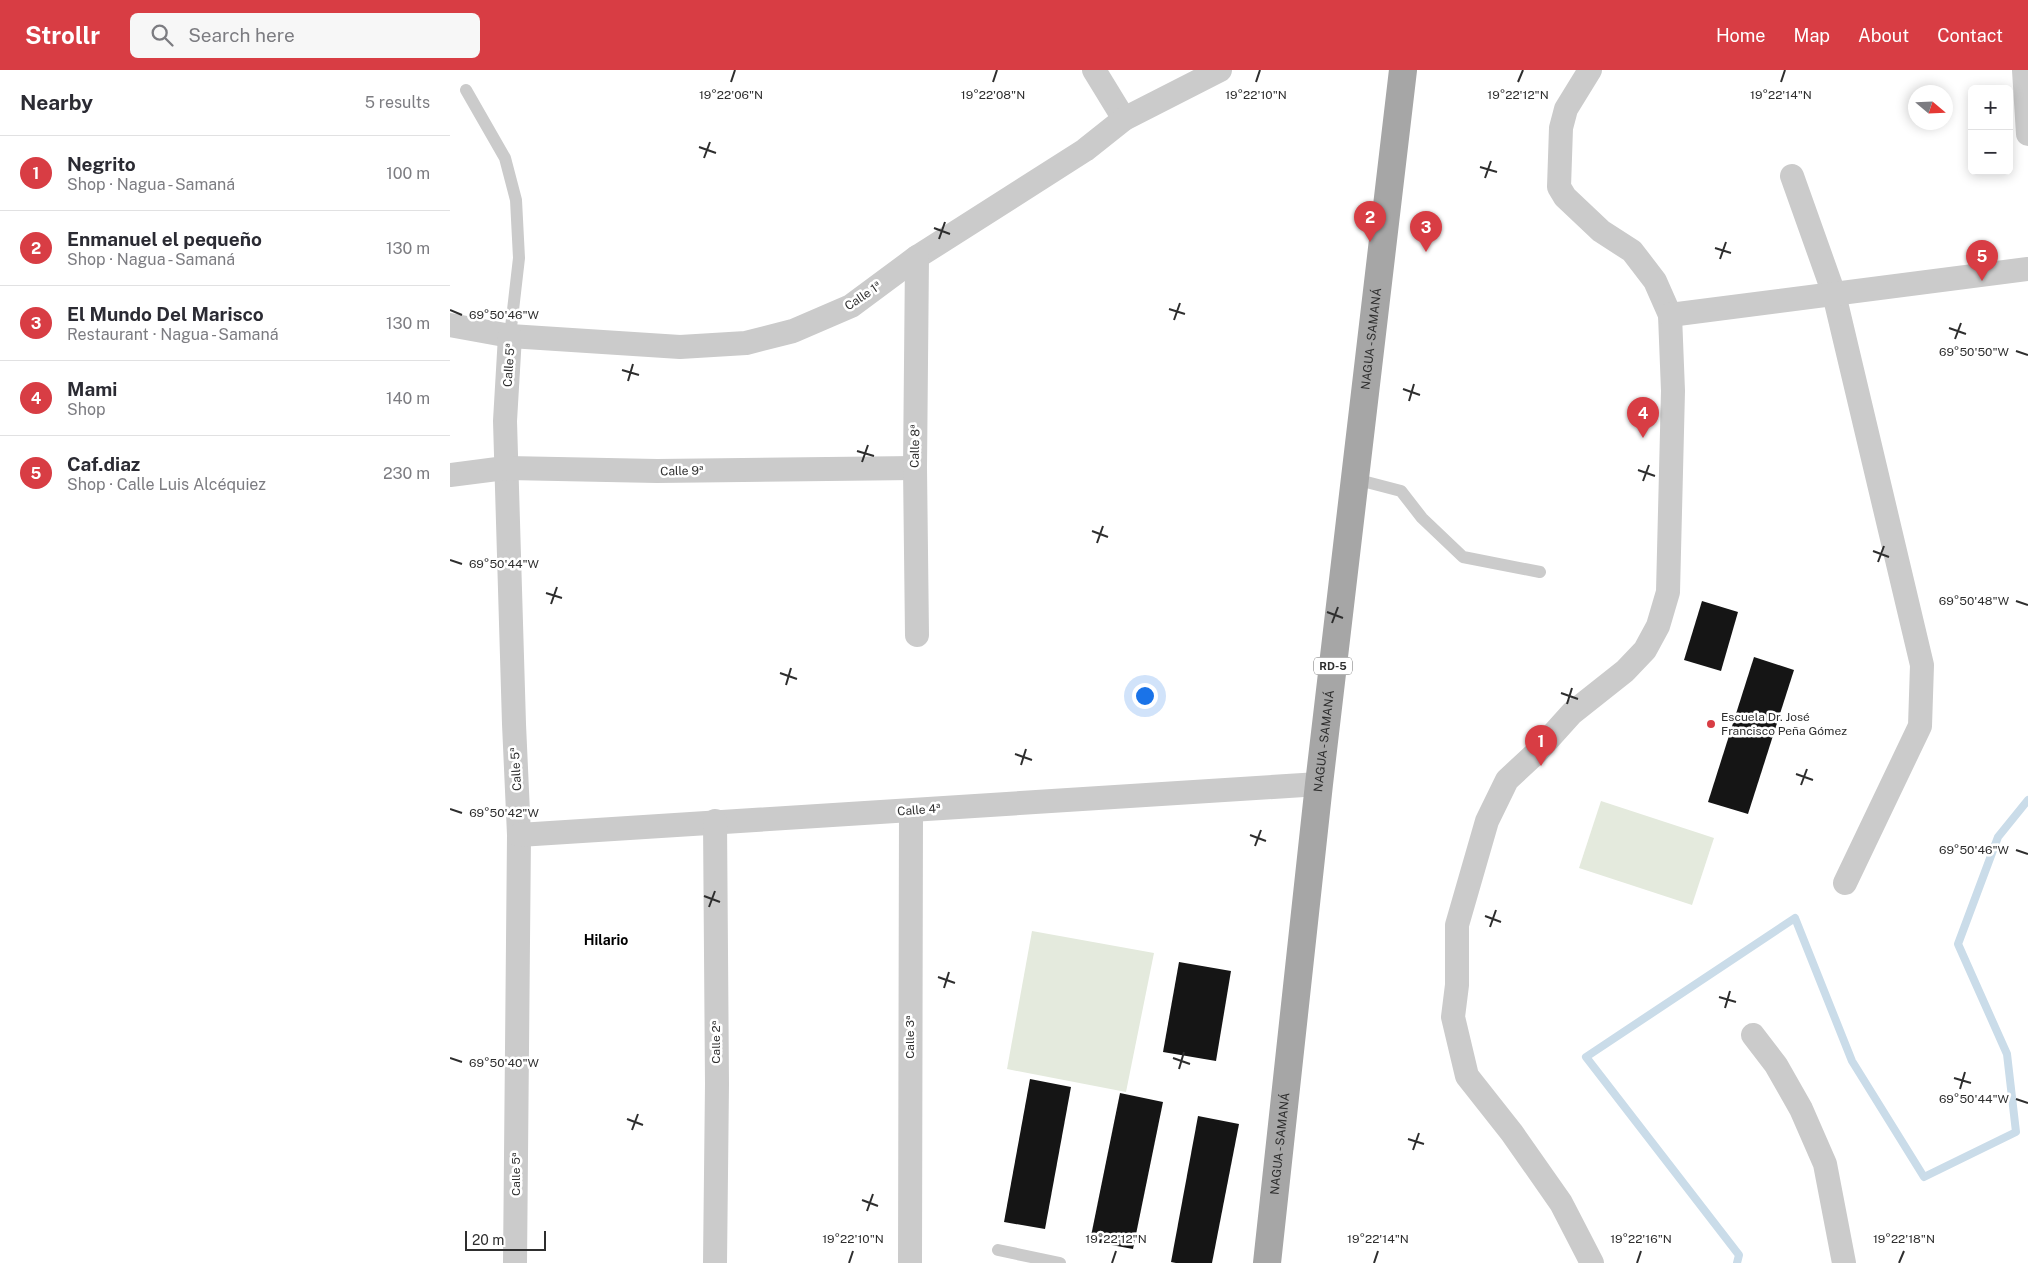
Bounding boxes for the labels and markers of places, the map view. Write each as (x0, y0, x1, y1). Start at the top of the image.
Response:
pin: 2 (1354, 201, 1386, 242)
pin: 3 (1410, 211, 1442, 252)
pin: 5 (1966, 240, 1998, 281)
pin: 4 (1627, 397, 1659, 438)
place label: Escuela Dr. José Francisco Peña Gómez (1721, 710, 1847, 738)
marker: Escuela Dr. José Francisco Peña Gómez (1705, 718, 1717, 730)
pin: 1 (1525, 725, 1557, 766)

